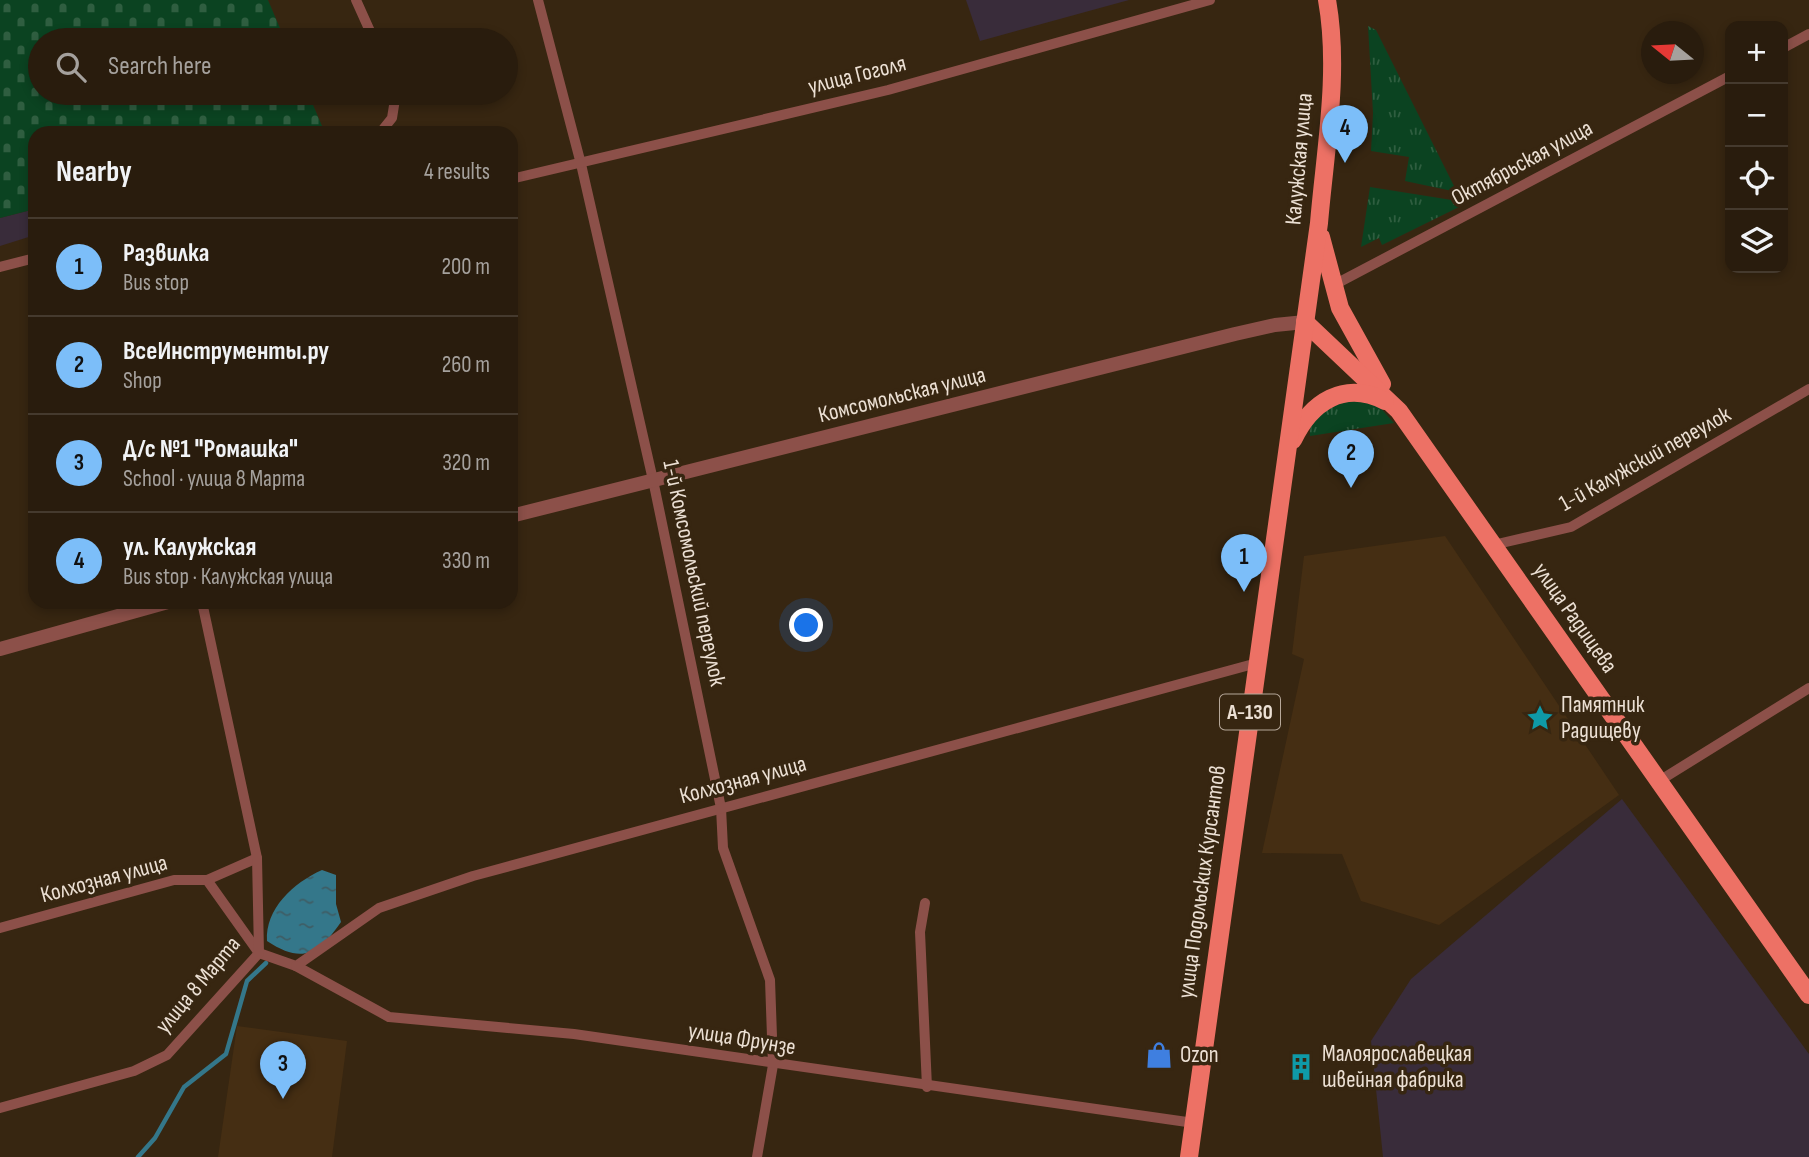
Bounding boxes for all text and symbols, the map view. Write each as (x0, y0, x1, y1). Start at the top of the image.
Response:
north arrow (1641, 21, 1704, 84)
map controls (1725, 21, 1788, 273)
button: + (1725, 21, 1788, 84)
search box (28, 28, 518, 105)
icon: search (52, 48, 90, 86)
street label: улица Гоголя (805, 49, 909, 101)
text: Search here (108, 51, 211, 82)
button: − (1725, 84, 1788, 147)
street label: Калужская улица (1279, 92, 1319, 226)
pin: 4 (1322, 105, 1368, 163)
street label: Октябрьская улица (1447, 114, 1597, 212)
button: locate (1725, 147, 1788, 210)
text: Nearby (56, 154, 132, 190)
text: 4 results (424, 158, 490, 186)
button: layers (1725, 210, 1788, 273)
text: Развилка (123, 238, 209, 269)
text: 1 (74, 253, 84, 281)
text: 200 m (442, 253, 490, 281)
text: Bus stop (123, 269, 189, 297)
text: ВсеИнструменты.ру (123, 336, 329, 367)
text: 2 (74, 351, 84, 379)
text: 260 m (442, 351, 490, 379)
street label: Комсомольская улица (816, 361, 988, 429)
text: Shop (123, 367, 162, 395)
street label: 1-й Калужский переулок (1554, 400, 1736, 518)
pin: 2 (1328, 430, 1374, 488)
text: Д/с №1 "Ромашка" (123, 434, 298, 465)
text: 3 (74, 449, 84, 477)
text: 320 m (442, 449, 490, 477)
street label: 1-й Комсомольский переулок (656, 457, 732, 689)
text: School · улица 8 Марта (123, 465, 305, 493)
text: ул. Калужская (123, 532, 256, 563)
pin: 1 (1221, 534, 1267, 592)
text: 4 (74, 547, 84, 575)
text: 330 m (442, 547, 490, 575)
street label: улица Радищева (1527, 557, 1623, 679)
text: Bus stop · Калужская улица (123, 563, 333, 591)
your location (789, 608, 823, 642)
place label: Памятник Радищеву (1561, 691, 1645, 745)
road number: А-130 (1220, 694, 1280, 730)
place icon: Памятник Радищеву (1525, 703, 1555, 733)
street label: Колхозная улица (677, 750, 809, 810)
street label: улица Подольских Курсантов (1172, 764, 1232, 1000)
street label: Колхозная улица (38, 849, 170, 909)
street label: улица 8 Марта (149, 931, 247, 1039)
street label: улица Фрунзе (686, 1017, 798, 1061)
shop icon: Ozon (1144, 1040, 1174, 1070)
place label: Малоярославецкая швейная фабрика (1322, 1040, 1472, 1094)
pin: 3 (260, 1041, 306, 1099)
place label: Ozon (1180, 1041, 1219, 1069)
building icon: Малоярославецкая швейная фабрика (1286, 1052, 1316, 1082)

